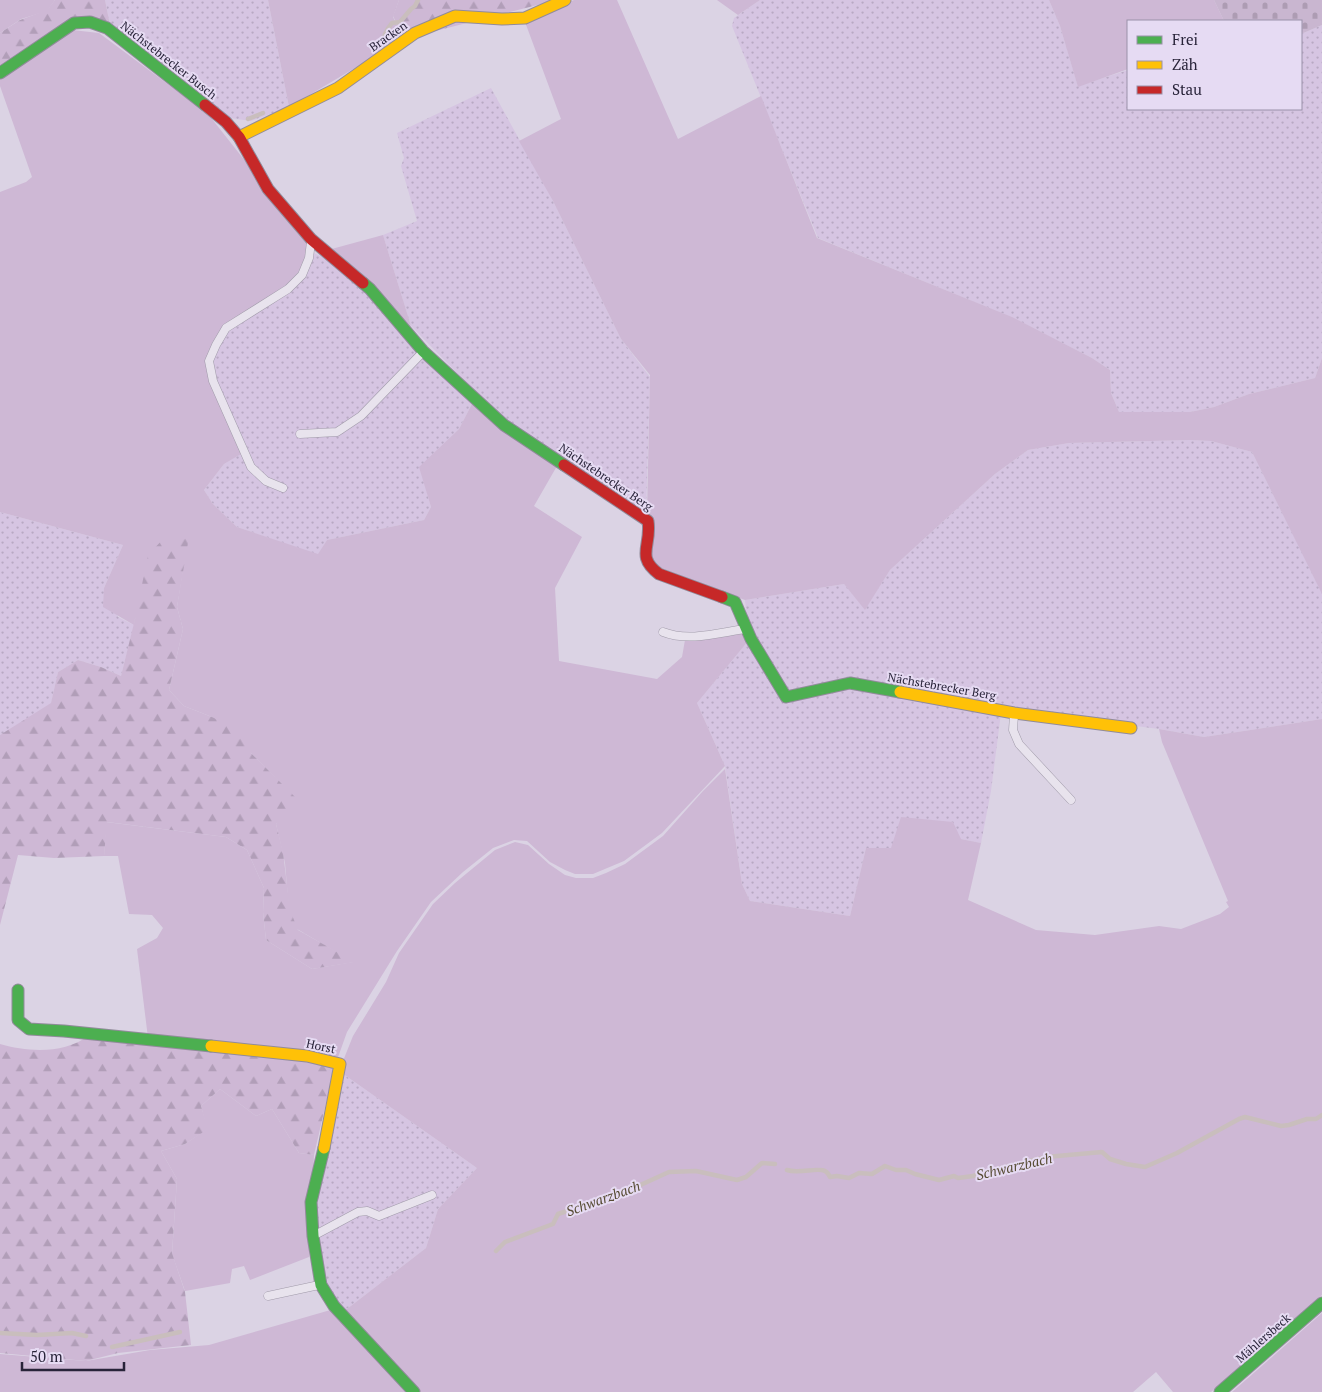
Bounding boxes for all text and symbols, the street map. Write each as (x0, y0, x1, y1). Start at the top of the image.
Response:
street label: Nächstebrecker Busch (118, 18, 220, 102)
street label: Bracken (366, 18, 410, 54)
legend (1127, 20, 1302, 110)
text: Frei (1172, 29, 1198, 49)
text: Zäh (1172, 54, 1198, 74)
text: Stau (1172, 79, 1202, 99)
street label: Nächstebrecker Berg (556, 440, 656, 514)
street label: Nächstebrecker Berg (887, 669, 998, 703)
street label: Horst (305, 1036, 338, 1057)
water label: Schwarzbach (974, 1148, 1054, 1184)
water label: Schwarzbach (563, 1176, 643, 1220)
street label: Mählersbeck (1233, 1310, 1294, 1366)
scale bar (22, 1340, 125, 1372)
text: 50 m (30, 1346, 63, 1366)

